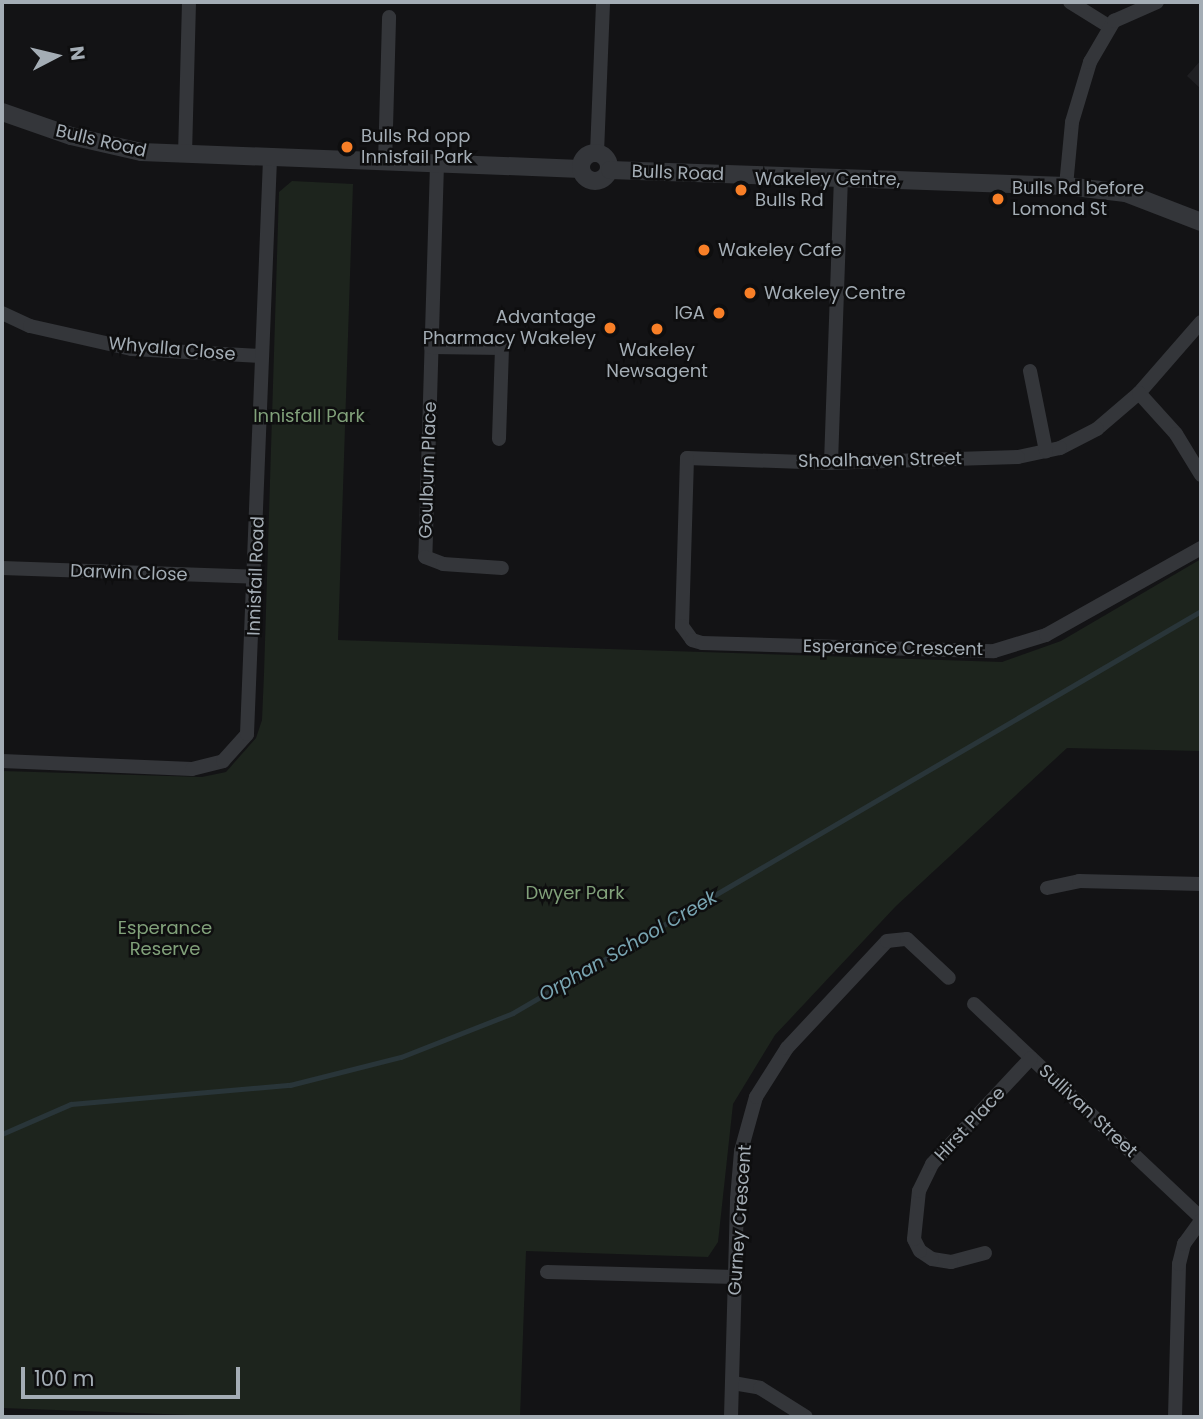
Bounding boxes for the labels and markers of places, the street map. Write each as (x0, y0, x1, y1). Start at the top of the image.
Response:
place label: Bulls Rd opp Innisfail Park (361, 126, 473, 168)
marker: Bulls Rd opp Innisfail Park (339, 139, 355, 155)
place label: Wakeley Centre, Bulls Rd (755, 169, 900, 212)
place label: Bulls Rd before Lomond St (1012, 178, 1144, 220)
marker: Wakeley Centre, Bulls Rd (733, 182, 749, 198)
marker: Bulls Rd before Lomond St (990, 191, 1006, 207)
place label: Wakeley Cafe (718, 239, 842, 261)
marker: Wakeley Cafe (696, 242, 712, 258)
place label: Wakeley Centre (764, 282, 906, 304)
marker: Wakeley Centre (742, 285, 758, 301)
place label: IGA (674, 302, 705, 324)
marker: IGA (711, 305, 727, 321)
place label: Advantage Pharmacy Wakeley (423, 307, 596, 350)
marker: Advantage Pharmacy Wakeley (602, 320, 618, 336)
marker: Wakeley Newsagent (649, 321, 665, 337)
place label: Wakeley Newsagent (606, 340, 708, 382)

